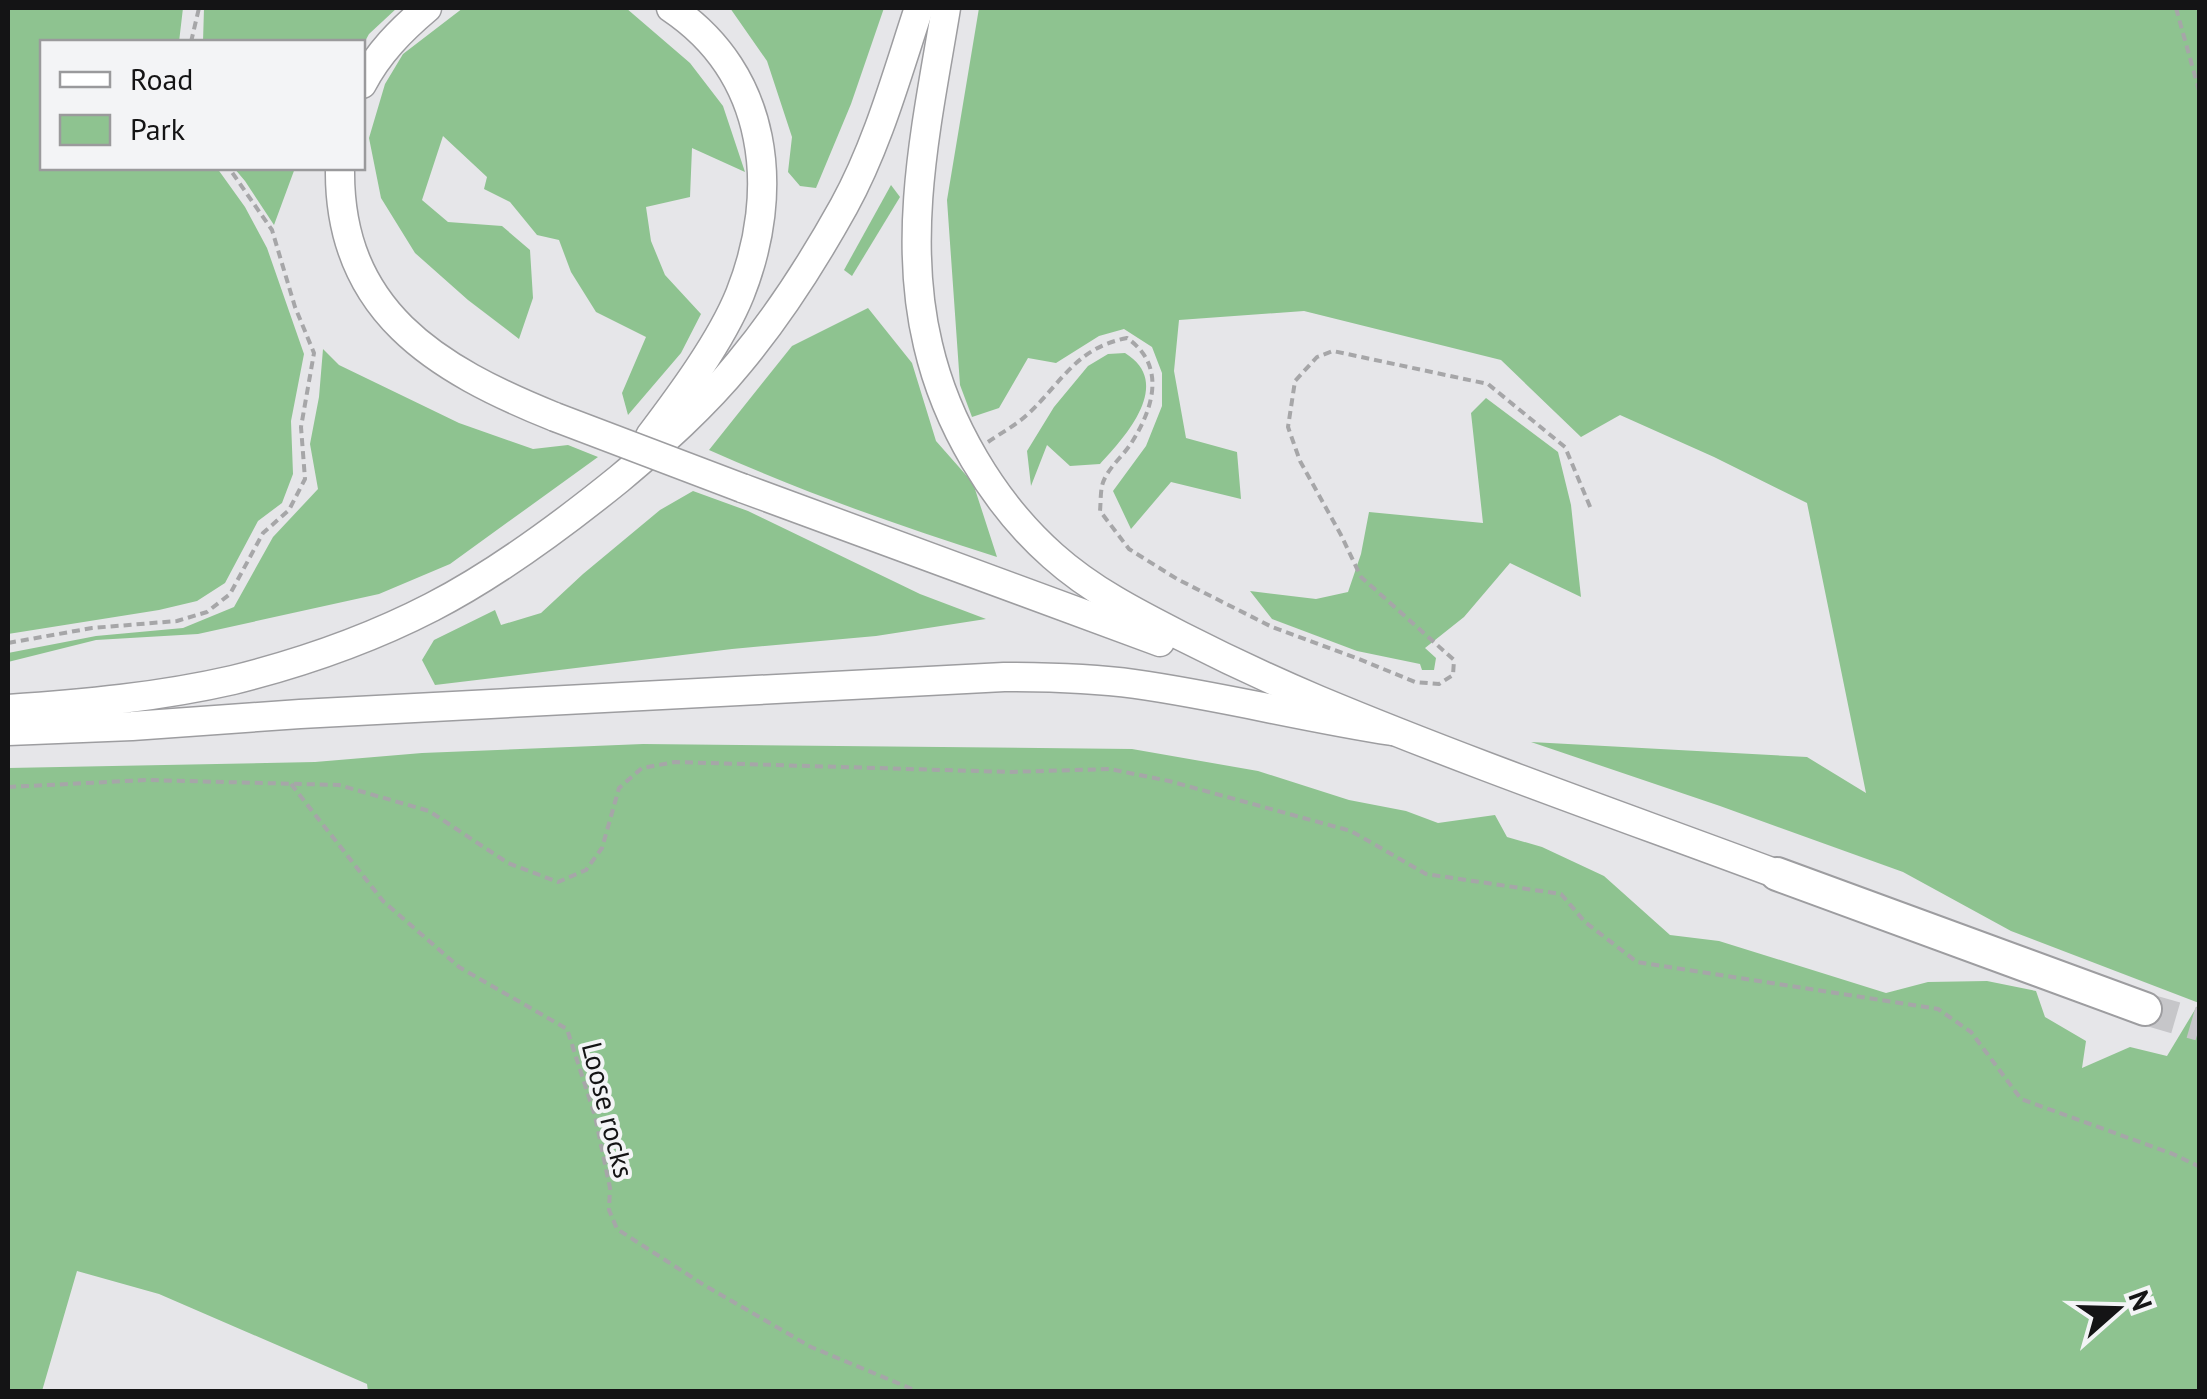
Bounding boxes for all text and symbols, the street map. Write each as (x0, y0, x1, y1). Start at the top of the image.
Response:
legend (40, 40, 365, 170)
text: Road (130, 59, 194, 98)
text: Park (130, 109, 186, 148)
street label: Loose rocks (574, 1038, 643, 1182)
north arrow (2067, 1259, 2167, 1359)
text: N (2120, 1285, 2161, 1315)

